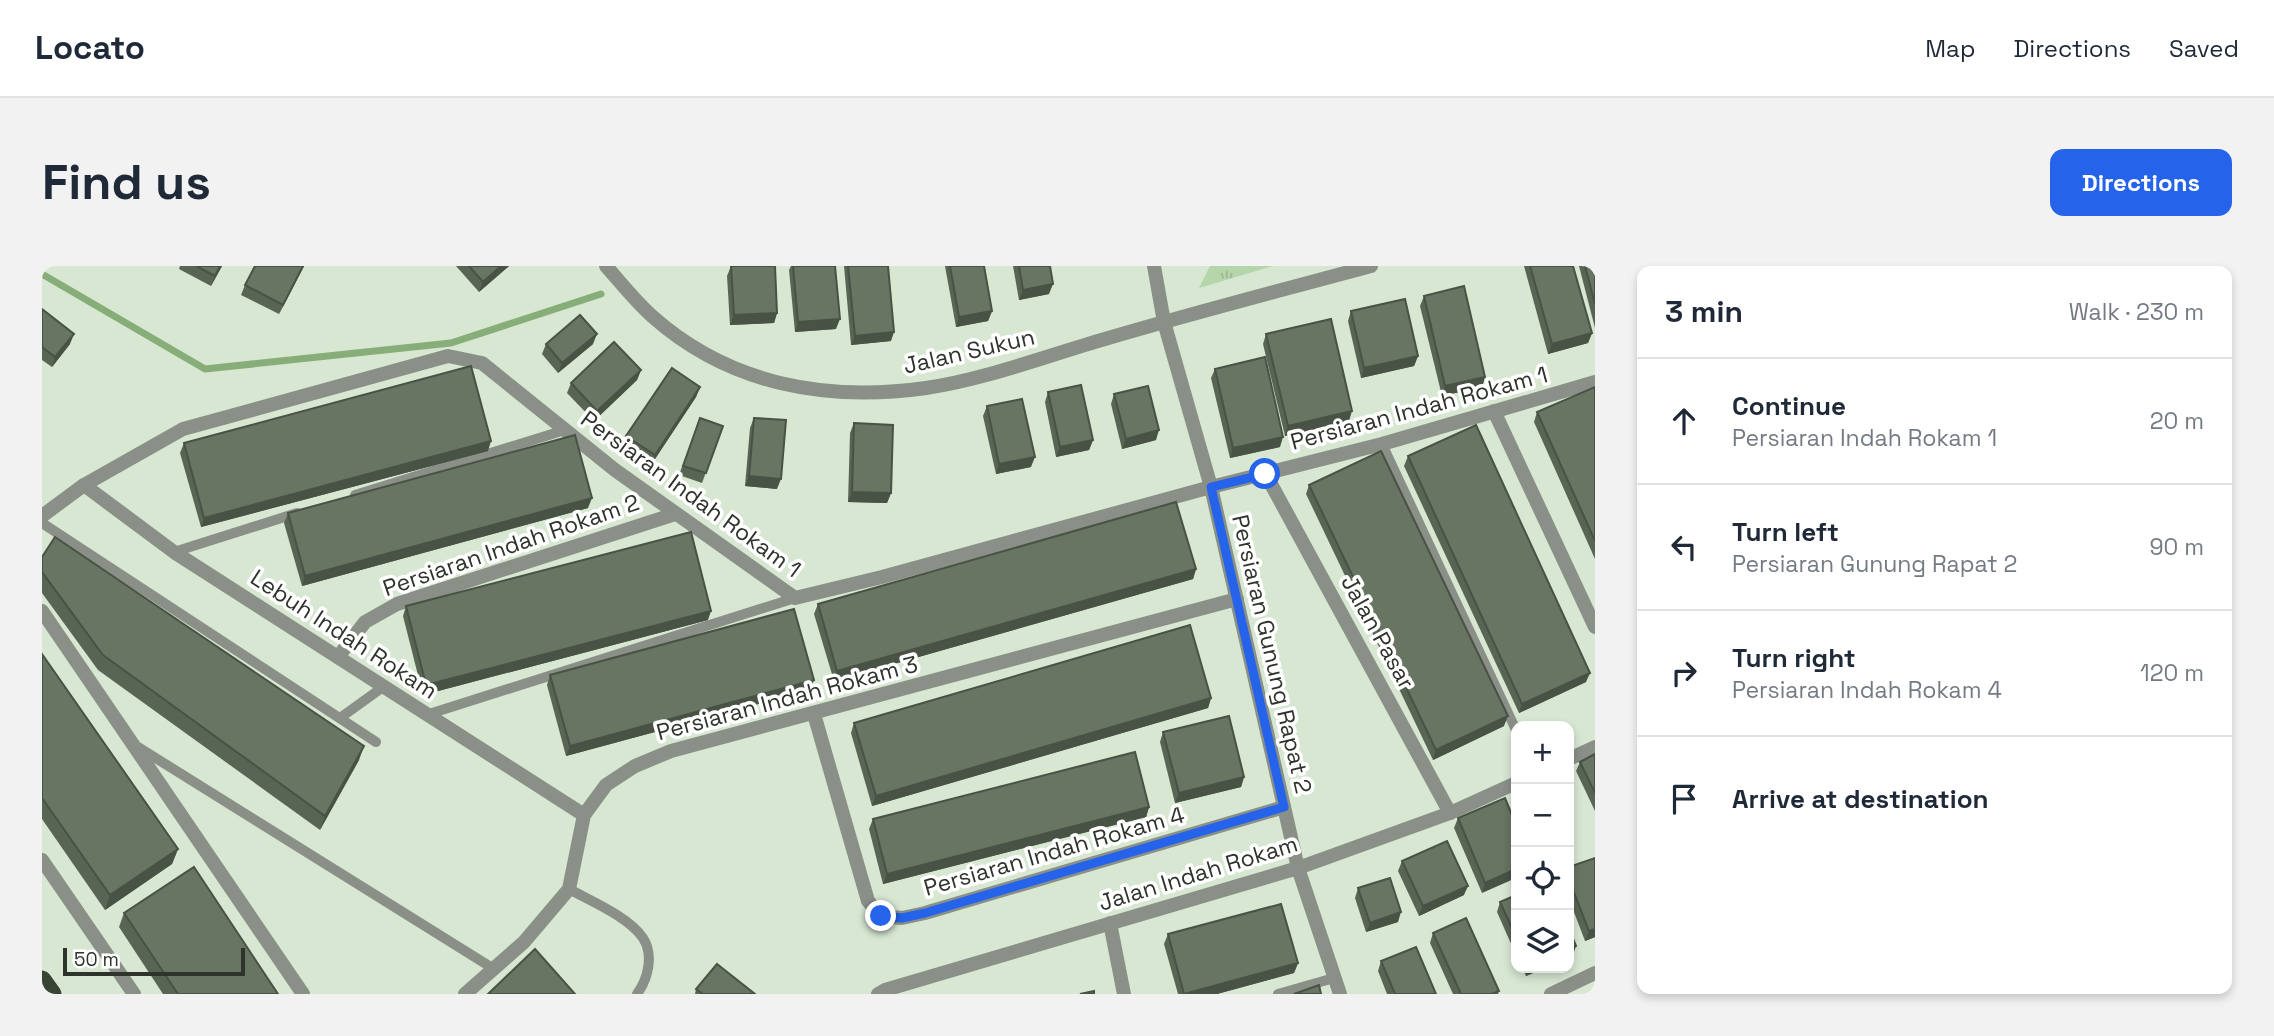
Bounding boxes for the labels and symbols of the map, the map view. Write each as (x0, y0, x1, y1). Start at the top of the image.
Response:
street label: Jalan Sukun (900, 321, 1038, 381)
street label: Persiaran Indah Rokam 1 (1287, 359, 1551, 457)
street label: Persiaran Indah Rokam 1 (575, 404, 807, 584)
route start (1249, 458, 1280, 489)
street label: Persiaran Indah Rokam 2 (379, 487, 643, 603)
street label: Persiaran Gunung Rapat 2 (1225, 512, 1319, 796)
street label: Lebuh Indah Rokam (245, 562, 443, 706)
street label: Jalan Pasar (1334, 570, 1422, 694)
street label: Persiaran Indah Rokam 3 (653, 649, 921, 747)
street label: Persiaran Indah Rokam 4 (920, 799, 1188, 903)
street label: Jalan Indah Rokam (1095, 828, 1301, 918)
route end (865, 900, 896, 931)
scale bar (63, 945, 245, 977)

